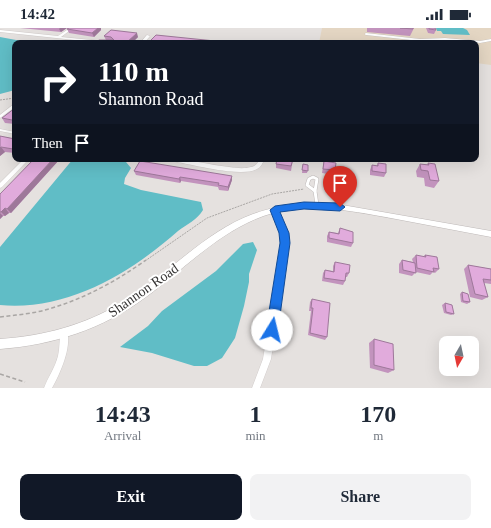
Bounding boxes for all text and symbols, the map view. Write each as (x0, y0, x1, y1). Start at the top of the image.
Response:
text: 14:42 (20, 6, 55, 22)
icon: right (32, 56, 84, 108)
text: 110 m (98, 56, 169, 87)
text: Shannon Road (98, 89, 204, 109)
icon: arrive (71, 132, 93, 154)
text: Then (32, 135, 63, 151)
pin (323, 166, 357, 207)
icon: arrive (329, 172, 351, 194)
street label: Shannon Road (105, 261, 181, 320)
position arrow (251, 309, 293, 351)
north arrow (439, 336, 479, 376)
map controls (439, 336, 479, 376)
text: 14:43 (95, 401, 151, 427)
text: 1 (249, 401, 261, 427)
text: 170 (360, 401, 396, 427)
text: Arrival (104, 428, 141, 443)
text: min (245, 428, 266, 443)
text: m (373, 428, 383, 443)
button: Exit (20, 474, 242, 520)
button: Share (250, 474, 471, 520)

